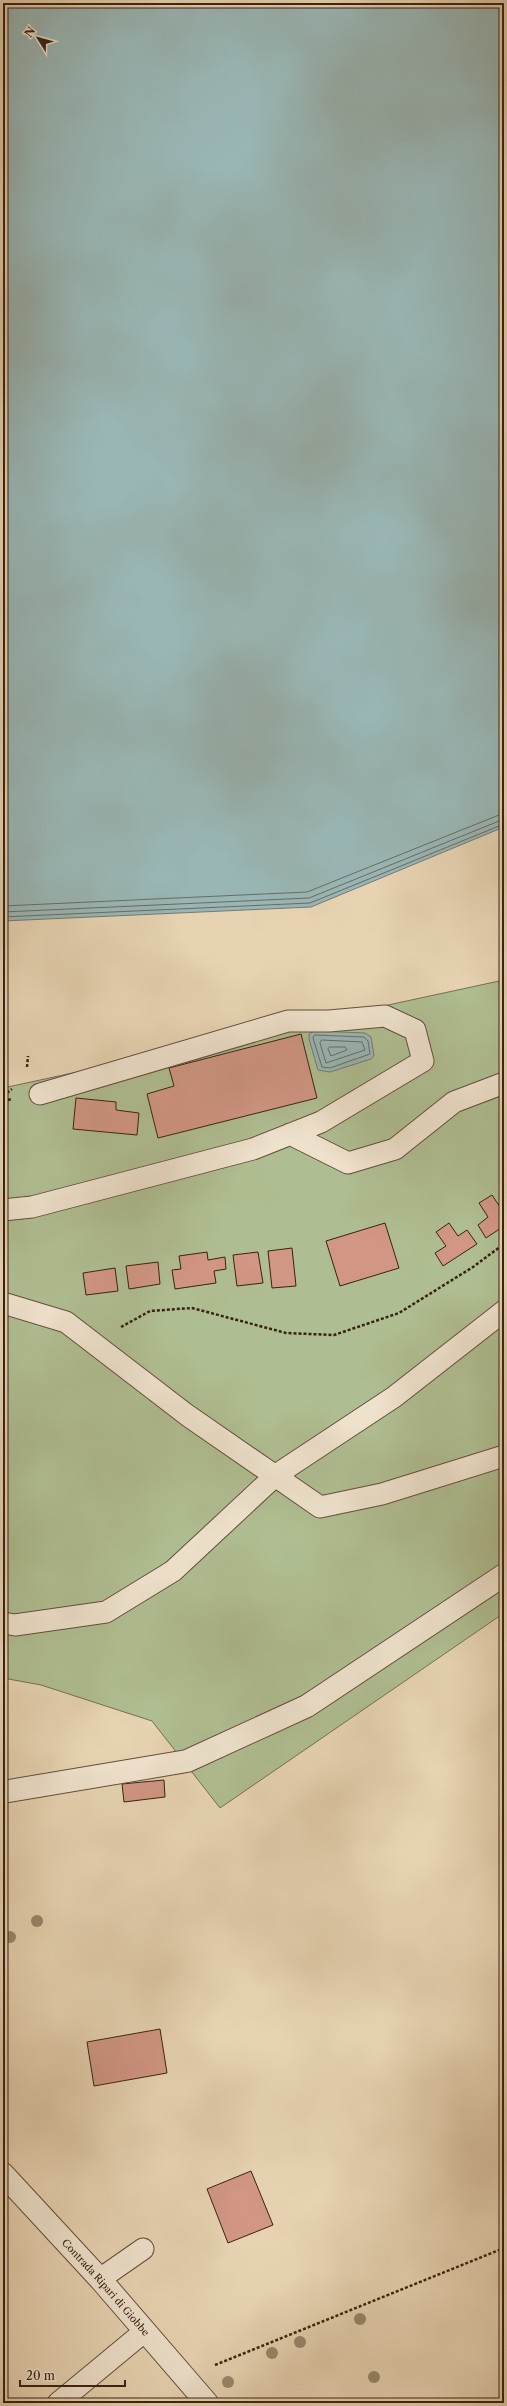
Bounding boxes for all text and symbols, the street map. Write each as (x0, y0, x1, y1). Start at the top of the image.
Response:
north arrow (18, 18, 58, 58)
text: N (22, 24, 39, 40)
street label: Contrada Ripari di Giobbe (59, 2236, 153, 2339)
scale bar (20, 2362, 125, 2388)
text: 20 m (26, 2368, 55, 2383)

